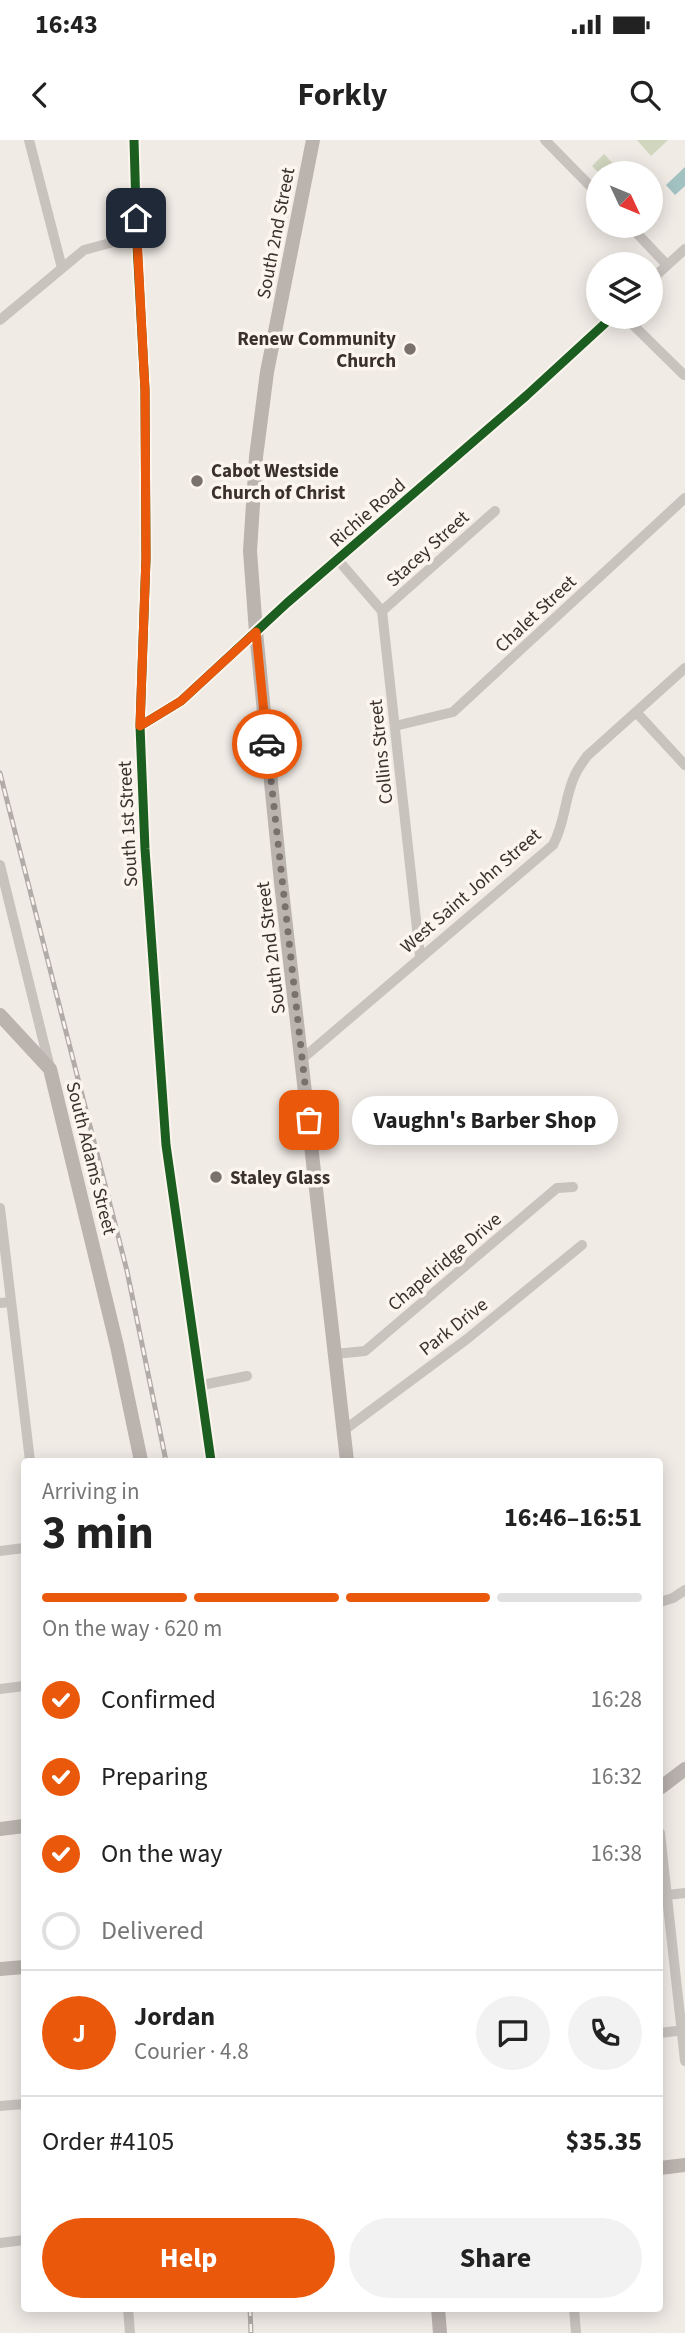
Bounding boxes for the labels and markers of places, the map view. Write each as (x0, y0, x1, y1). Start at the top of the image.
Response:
pin (106, 188, 166, 248)
place label: Renew Community Church (237, 326, 396, 375)
marker: Renew Community Church (402, 341, 418, 357)
place label: Cabot Westside Church of Christ (211, 458, 345, 507)
marker: Cabot Westside Church of Christ (189, 473, 205, 489)
pin (279, 1090, 339, 1150)
callout: Vaughn's Barber Shop (351, 1096, 617, 1144)
place label: Staley Glass (230, 1165, 330, 1192)
marker: Staley Glass (208, 1169, 224, 1185)

